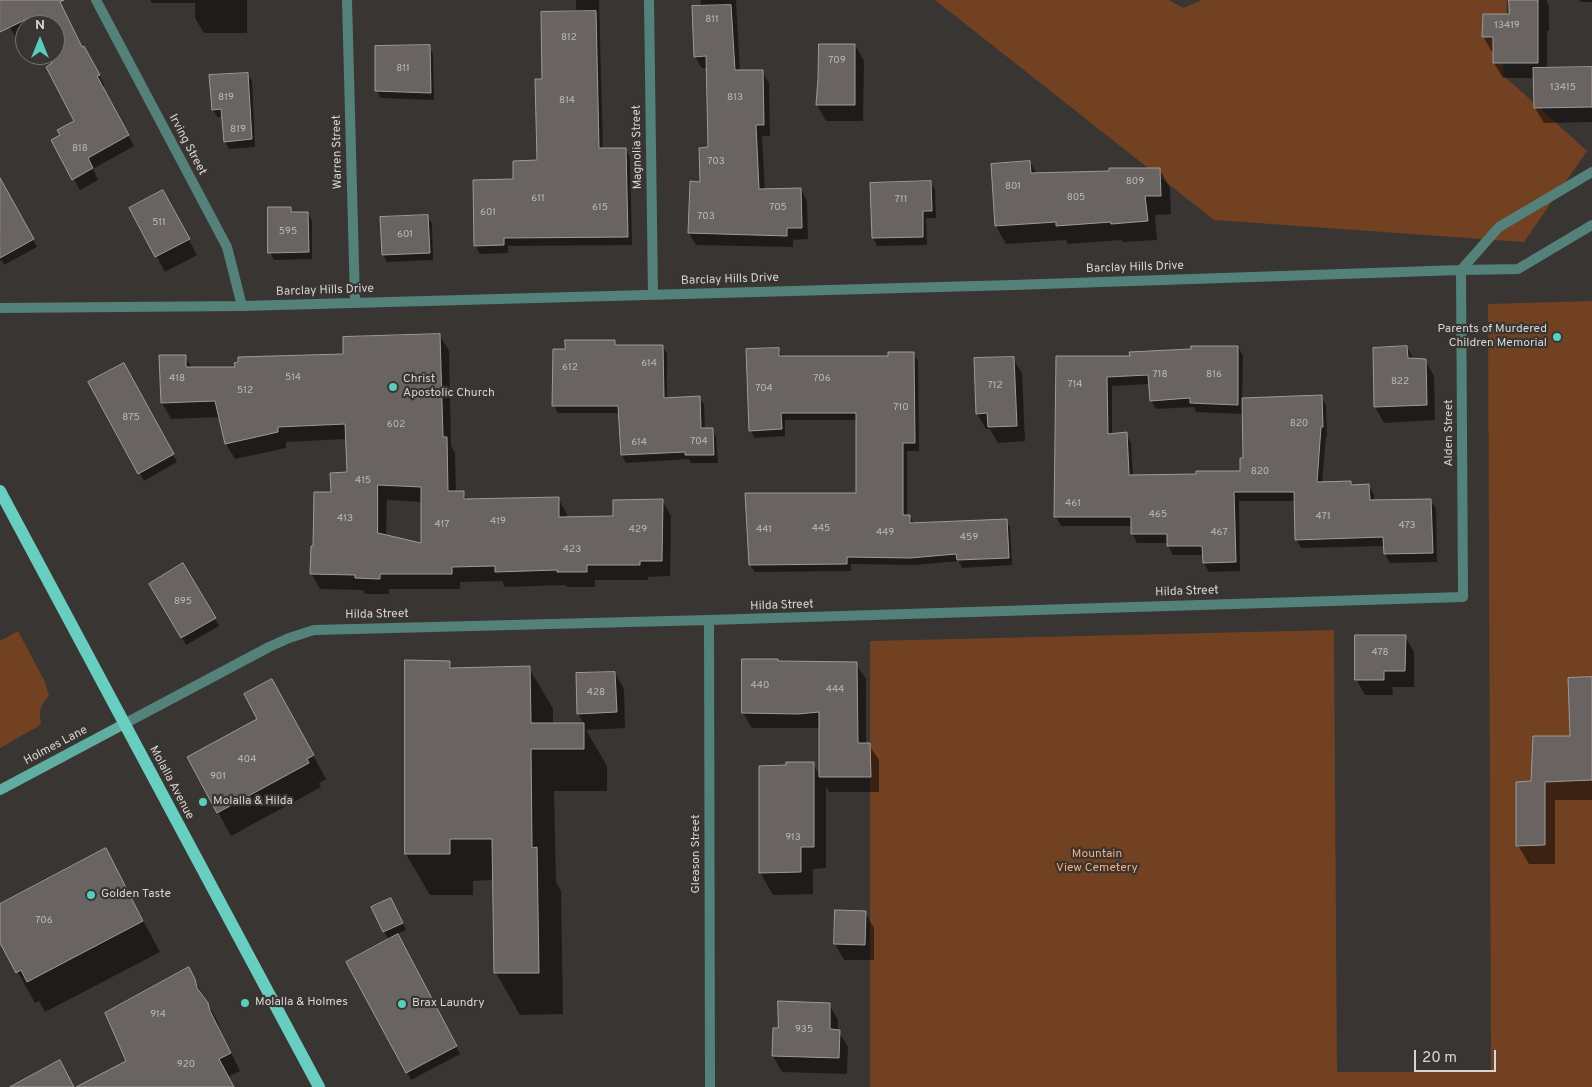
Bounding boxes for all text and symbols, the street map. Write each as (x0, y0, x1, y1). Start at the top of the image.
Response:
house number: 811 (705, 14, 719, 26)
north arrow (15, 15, 65, 65)
text: N (35, 17, 45, 34)
house number: 13419 (1494, 20, 1520, 32)
house number: 812 (561, 32, 577, 44)
house number: 709 (828, 55, 846, 67)
house number: 811 (396, 63, 410, 75)
house number: 13415 (1550, 82, 1576, 94)
house number: 819 (218, 92, 234, 104)
house number: 813 (727, 92, 743, 104)
house number: 814 (559, 95, 575, 107)
street label: Magnolia Street (630, 105, 646, 189)
street label: Irving Street (165, 112, 209, 178)
street label: Warren Street (330, 115, 346, 189)
house number: 819 (230, 124, 246, 136)
house number: 818 (72, 143, 88, 155)
house number: 703 (707, 156, 725, 168)
house number: 809 (1126, 176, 1144, 188)
house number: 801 (1005, 181, 1021, 193)
house number: 805 (1067, 192, 1085, 204)
house number: 611 (531, 193, 545, 205)
house number: 711 (895, 194, 907, 206)
house number: 615 (592, 202, 608, 214)
house number: 705 (769, 202, 787, 214)
house number: 601 (480, 207, 496, 219)
house number: 703 (697, 211, 715, 223)
house number: 511 (152, 217, 166, 229)
house number: 595 (279, 226, 297, 238)
house number: 601 (397, 229, 413, 241)
street label: Barclay Hills Drive (1086, 259, 1184, 277)
street label: Barclay Hills Drive (681, 271, 779, 289)
street label: Barclay Hills Drive (276, 282, 374, 300)
place label: Parents of Murdered Children Memorial (1437, 323, 1547, 351)
marker: Parents of Murdered Children Memorial (1551, 331, 1563, 343)
house number: 614 (641, 358, 657, 370)
house number: 612 (562, 362, 578, 374)
house number: 718 (1152, 369, 1168, 381)
house number: 816 (1206, 369, 1222, 381)
house number: 514 (285, 372, 301, 384)
house number: 418 (169, 373, 185, 385)
place label: Christ Apostolic Church (403, 373, 495, 401)
house number: 706 (813, 373, 831, 385)
house number: 822 (1391, 376, 1409, 388)
house number: 714 (1067, 379, 1083, 391)
house number: 712 (987, 380, 1003, 392)
marker: Christ Apostolic Church (387, 381, 399, 393)
house number: 704 (755, 383, 773, 395)
house number: 512 (237, 385, 253, 397)
street label: Alden Street (1443, 399, 1457, 467)
house number: 710 (893, 402, 909, 414)
house number: 875 (122, 412, 140, 424)
house number: 820 (1290, 418, 1308, 430)
house number: 602 (387, 419, 405, 431)
house number: 704 (690, 436, 708, 448)
house number: 614 (631, 437, 647, 449)
house number: 820 (1251, 466, 1269, 478)
house number: 415 (355, 475, 371, 487)
house number: 461 (1065, 498, 1081, 510)
house number: 465 (1149, 509, 1167, 521)
house number: 471 (1315, 511, 1331, 523)
house number: 413 (337, 513, 353, 525)
house number: 419 (490, 516, 506, 528)
house number: 417 (434, 519, 450, 531)
house number: 473 (1398, 520, 1416, 532)
house number: 445 (812, 523, 830, 535)
house number: 429 (629, 524, 647, 536)
house number: 441 (756, 524, 772, 536)
house number: 449 (876, 527, 894, 539)
house number: 467 (1210, 527, 1228, 539)
house number: 459 (960, 532, 978, 544)
house number: 423 (563, 544, 581, 556)
street label: Hilda Street (1155, 584, 1219, 600)
house number: 895 (174, 596, 192, 608)
street label: Hilda Street (750, 598, 814, 614)
street label: Hilda Street (345, 607, 409, 623)
house number: 478 (1371, 647, 1389, 659)
house number: 440 (751, 680, 769, 692)
house number: 444 (826, 684, 844, 696)
house number: 428 (587, 687, 605, 699)
street label: Holmes Lane (22, 723, 90, 769)
street label: Molalla Avenue (146, 744, 196, 822)
house number: 404 (238, 754, 256, 766)
house number: 901 (210, 771, 226, 783)
place label: Molalla & Hilda (213, 795, 293, 809)
marker: Molalla & Hilda (197, 796, 209, 808)
street label: Gleason Street (690, 815, 704, 893)
house number: 913 (785, 832, 801, 844)
park label: Mountain View Cemetery (1056, 848, 1138, 876)
place label: Golden Taste (101, 888, 171, 902)
marker: Golden Taste (85, 889, 97, 901)
house number: 706 (35, 915, 53, 927)
place label: Molalla & Holmes (255, 996, 348, 1010)
marker: Molalla & Holmes (239, 997, 251, 1009)
place label: Brax Laundry (412, 997, 484, 1011)
marker: Brax Laundry (396, 998, 408, 1010)
house number: 914 (150, 1009, 166, 1021)
house number: 935 (795, 1024, 813, 1036)
scale bar (1417, 1040, 1500, 1072)
text: 20 m (1422, 1049, 1457, 1068)
house number: 920 (177, 1059, 195, 1071)

